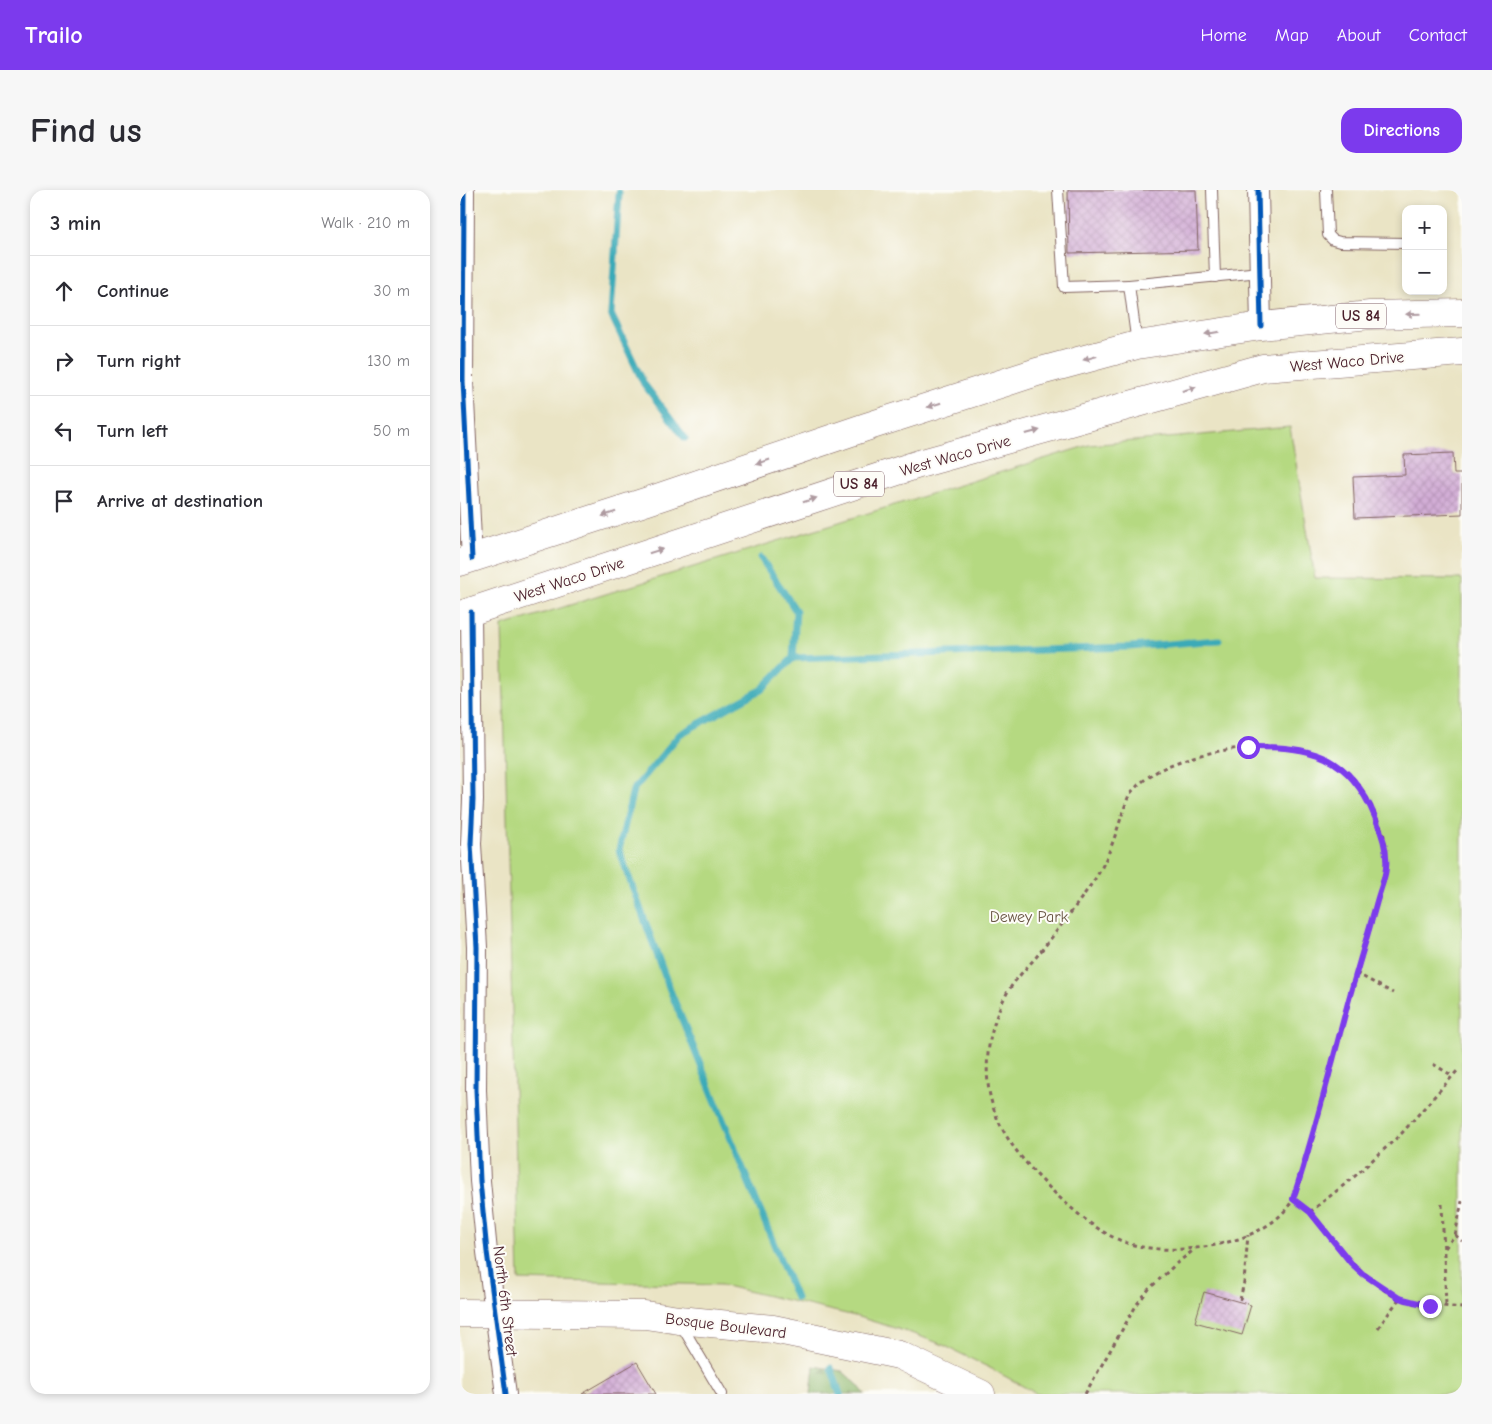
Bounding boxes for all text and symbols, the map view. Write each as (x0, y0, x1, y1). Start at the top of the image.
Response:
text: Trailo (25, 21, 83, 49)
text: Home (1200, 25, 1247, 46)
text: Map (1275, 25, 1309, 46)
text: About (1337, 25, 1381, 46)
text: Contact (1409, 25, 1467, 46)
button: Directions (1341, 108, 1462, 153)
text: Find us (30, 110, 142, 151)
map controls (1402, 205, 1447, 295)
button: + (1402, 205, 1447, 250)
text: 3 min (50, 211, 101, 235)
text: Walk · 210 m (321, 214, 410, 232)
button: − (1402, 250, 1447, 295)
icon: ahead (50, 277, 78, 305)
text: Continue (97, 280, 169, 302)
text: 30 m (374, 282, 410, 300)
road number: US 84 (1336, 304, 1386, 328)
one-way arrow (1405, 310, 1421, 318)
one-way arrow (1204, 330, 1220, 338)
icon: right (50, 347, 78, 375)
street label: West Waco Drive (1289, 348, 1405, 376)
text: Turn right (97, 350, 181, 372)
text: 130 m (367, 352, 410, 370)
one-way arrow (1082, 354, 1097, 362)
one-way arrow (1182, 385, 1197, 393)
one-way arrow (927, 402, 942, 409)
icon: left (50, 417, 78, 445)
text: Turn left (97, 420, 168, 442)
text: 50 m (373, 422, 410, 440)
one-way arrow (1025, 428, 1040, 436)
street label: West Waco Drive (898, 432, 1013, 480)
one-way arrow (756, 458, 771, 466)
road number: US 84 (834, 472, 884, 496)
icon: arrive (50, 487, 78, 515)
text: Arrive at destination (97, 490, 263, 512)
one-way arrow (803, 495, 818, 503)
one-way arrow (602, 510, 617, 518)
one-way arrow (649, 546, 664, 554)
street label: West Waco Drive (512, 554, 626, 606)
route start (1237, 736, 1260, 759)
park label: Dewey Park (990, 908, 1069, 926)
street label: North 6th Street (489, 1245, 521, 1358)
route end (1419, 1295, 1442, 1318)
street label: Bosque Boulevard (664, 1310, 787, 1342)

